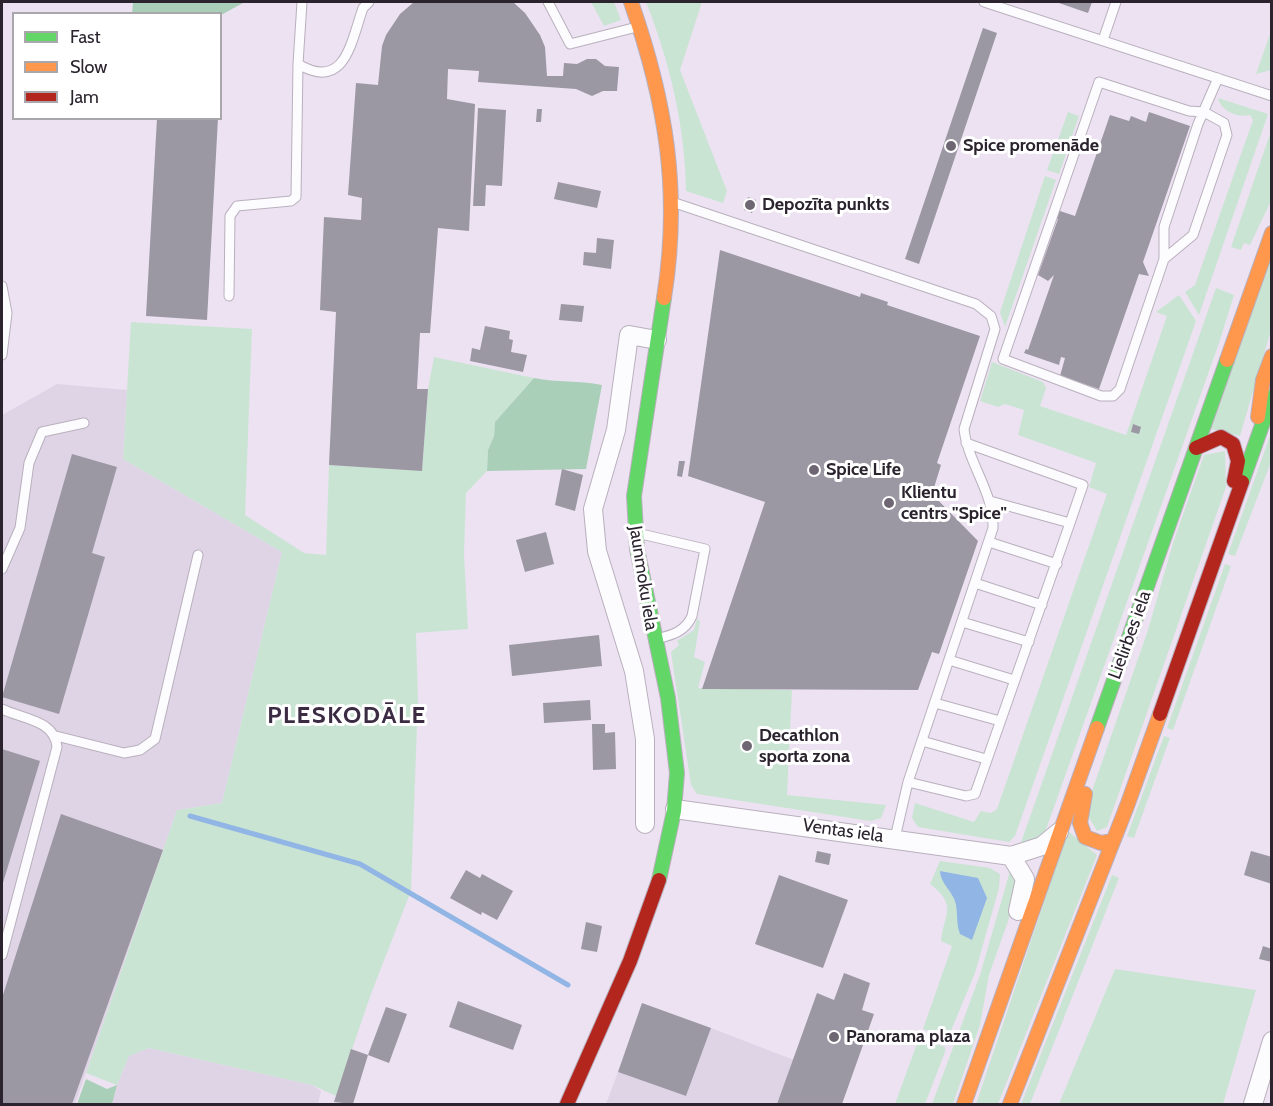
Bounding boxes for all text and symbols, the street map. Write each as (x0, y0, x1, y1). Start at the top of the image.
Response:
legend (12, 12, 222, 120)
text: Fast (70, 26, 101, 48)
text: Slow (70, 56, 107, 78)
text: Jam (70, 86, 99, 108)
place label: Spice promenāde (963, 135, 1099, 157)
marker: Spice promenāde (944, 139, 958, 153)
place label: Depozīta punkts (762, 194, 889, 216)
marker: Depozīta punkts (743, 198, 757, 212)
place label: Spice Life (826, 459, 901, 481)
marker: Spice Life (807, 463, 821, 477)
place label: Klientu centrs "Spice" (901, 482, 1007, 524)
marker: Klientu centrs "Spice" (882, 496, 896, 510)
street label: Jaunmoku iela (624, 524, 662, 632)
street label: Lielirbes iela (1104, 588, 1156, 682)
district label: PLESKODĀLE (267, 702, 427, 730)
place label: Decathlon sporta zona (759, 725, 850, 768)
marker: Decathlon sporta zona (740, 739, 754, 753)
street label: Ventas iela (801, 815, 885, 847)
place label: Panorama plaza (846, 1026, 971, 1048)
marker: Panorama plaza (827, 1030, 841, 1044)

